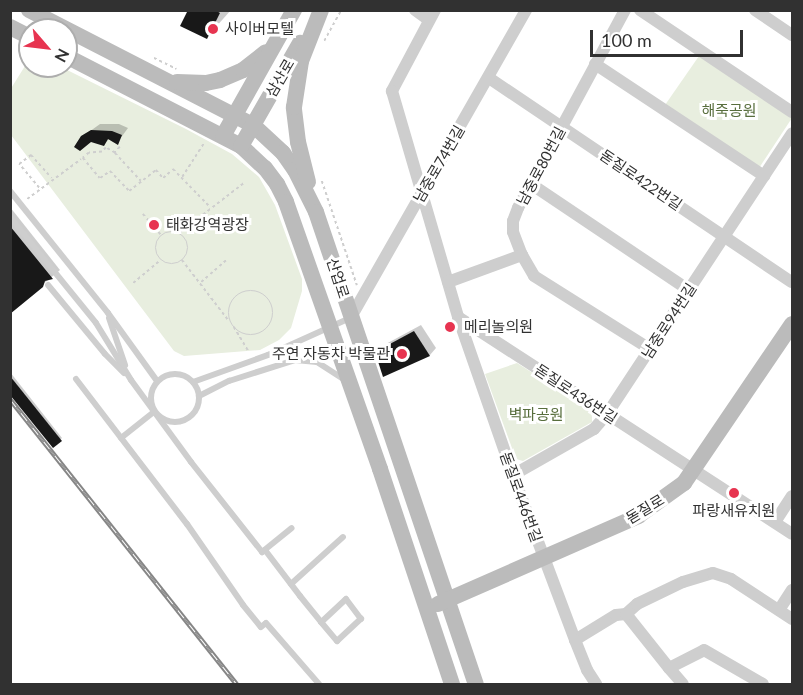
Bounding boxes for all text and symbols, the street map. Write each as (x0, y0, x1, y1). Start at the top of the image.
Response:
north arrow (18, 18, 78, 78)
scale bar (593, 18, 746, 56)
place label: 사이버모텔 (225, 20, 294, 38)
marker: 사이버모텔 (206, 22, 220, 36)
text: 100 m (601, 29, 652, 51)
text: N (51, 46, 74, 66)
street label: 삼산로 (262, 56, 298, 100)
park label: 해죽공원 (701, 102, 757, 120)
street label: 남중로74번길 (410, 122, 468, 206)
street label: 남중로80번길 (513, 124, 569, 208)
street label: 돋질로422번길 (597, 146, 685, 214)
place label: 태화강역광장 (166, 216, 249, 234)
marker: 태화강역광장 (147, 218, 161, 232)
street label: 산업로 (323, 256, 353, 300)
street label: 남중로94번길 (638, 280, 700, 362)
marker: 메리놀의원 (441, 318, 459, 336)
place label: 메리놀의원 (464, 318, 533, 336)
place label: 주연 자동차 박물관 (272, 345, 390, 363)
marker: 주연 자동차 박물관 (395, 347, 409, 361)
street label: 돋질로436번길 (531, 361, 621, 427)
park label: 벽파공원 (508, 406, 564, 424)
street label: 돋질로446번길 (496, 449, 546, 545)
marker: 파랑새유치원 (727, 486, 741, 500)
street label: 돋질로 (623, 491, 667, 527)
place label: 파랑새유치원 (693, 502, 775, 520)

